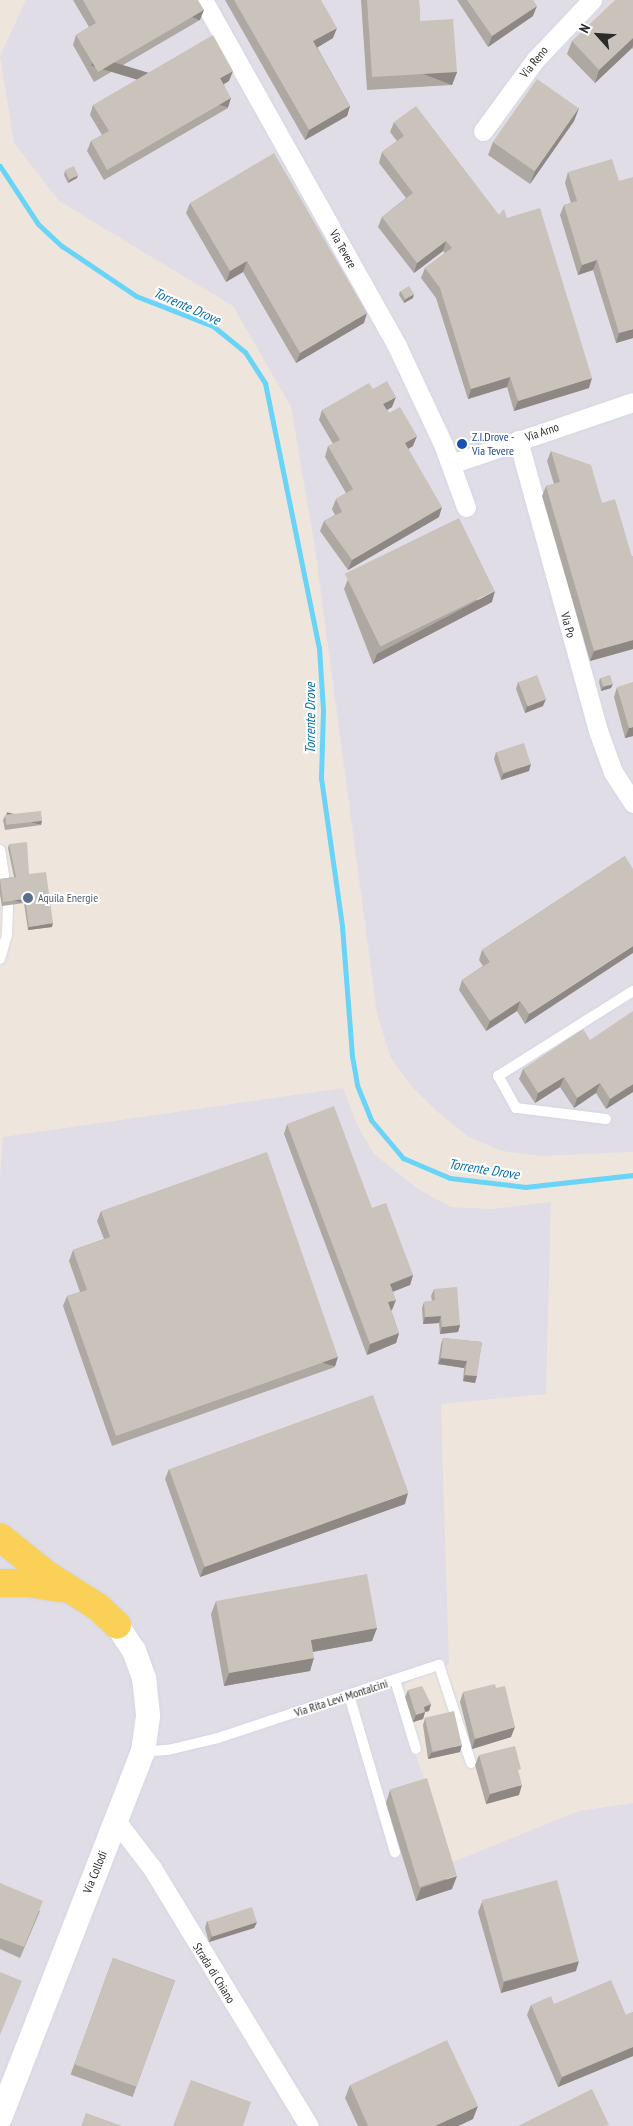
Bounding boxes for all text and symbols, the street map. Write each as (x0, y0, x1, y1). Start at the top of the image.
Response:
north arrow (573, 10, 623, 60)
text: N (575, 21, 594, 36)
street label: Via Reno (517, 43, 551, 81)
street label: Via Tevere (326, 227, 360, 271)
water label: Torrente Drove (151, 284, 223, 328)
street label: Via Arno (523, 420, 561, 444)
place label: Z.I.Drove - Via Tevere (472, 430, 515, 458)
marker: Z.I.Drove - Via Tevere (456, 438, 468, 450)
street label: Via Po (558, 611, 578, 639)
water label: Torrente Drove (302, 682, 318, 754)
place label: Aquila Energie (38, 891, 98, 905)
marker: Aquila Energie (22, 892, 34, 904)
water label: Torrente Drove (447, 1155, 521, 1183)
street label: Via Rita Levi Montalcini (293, 1676, 389, 1720)
street label: Via Collodi (80, 1849, 110, 1895)
street label: Strada di Chiano (190, 1940, 238, 2006)

